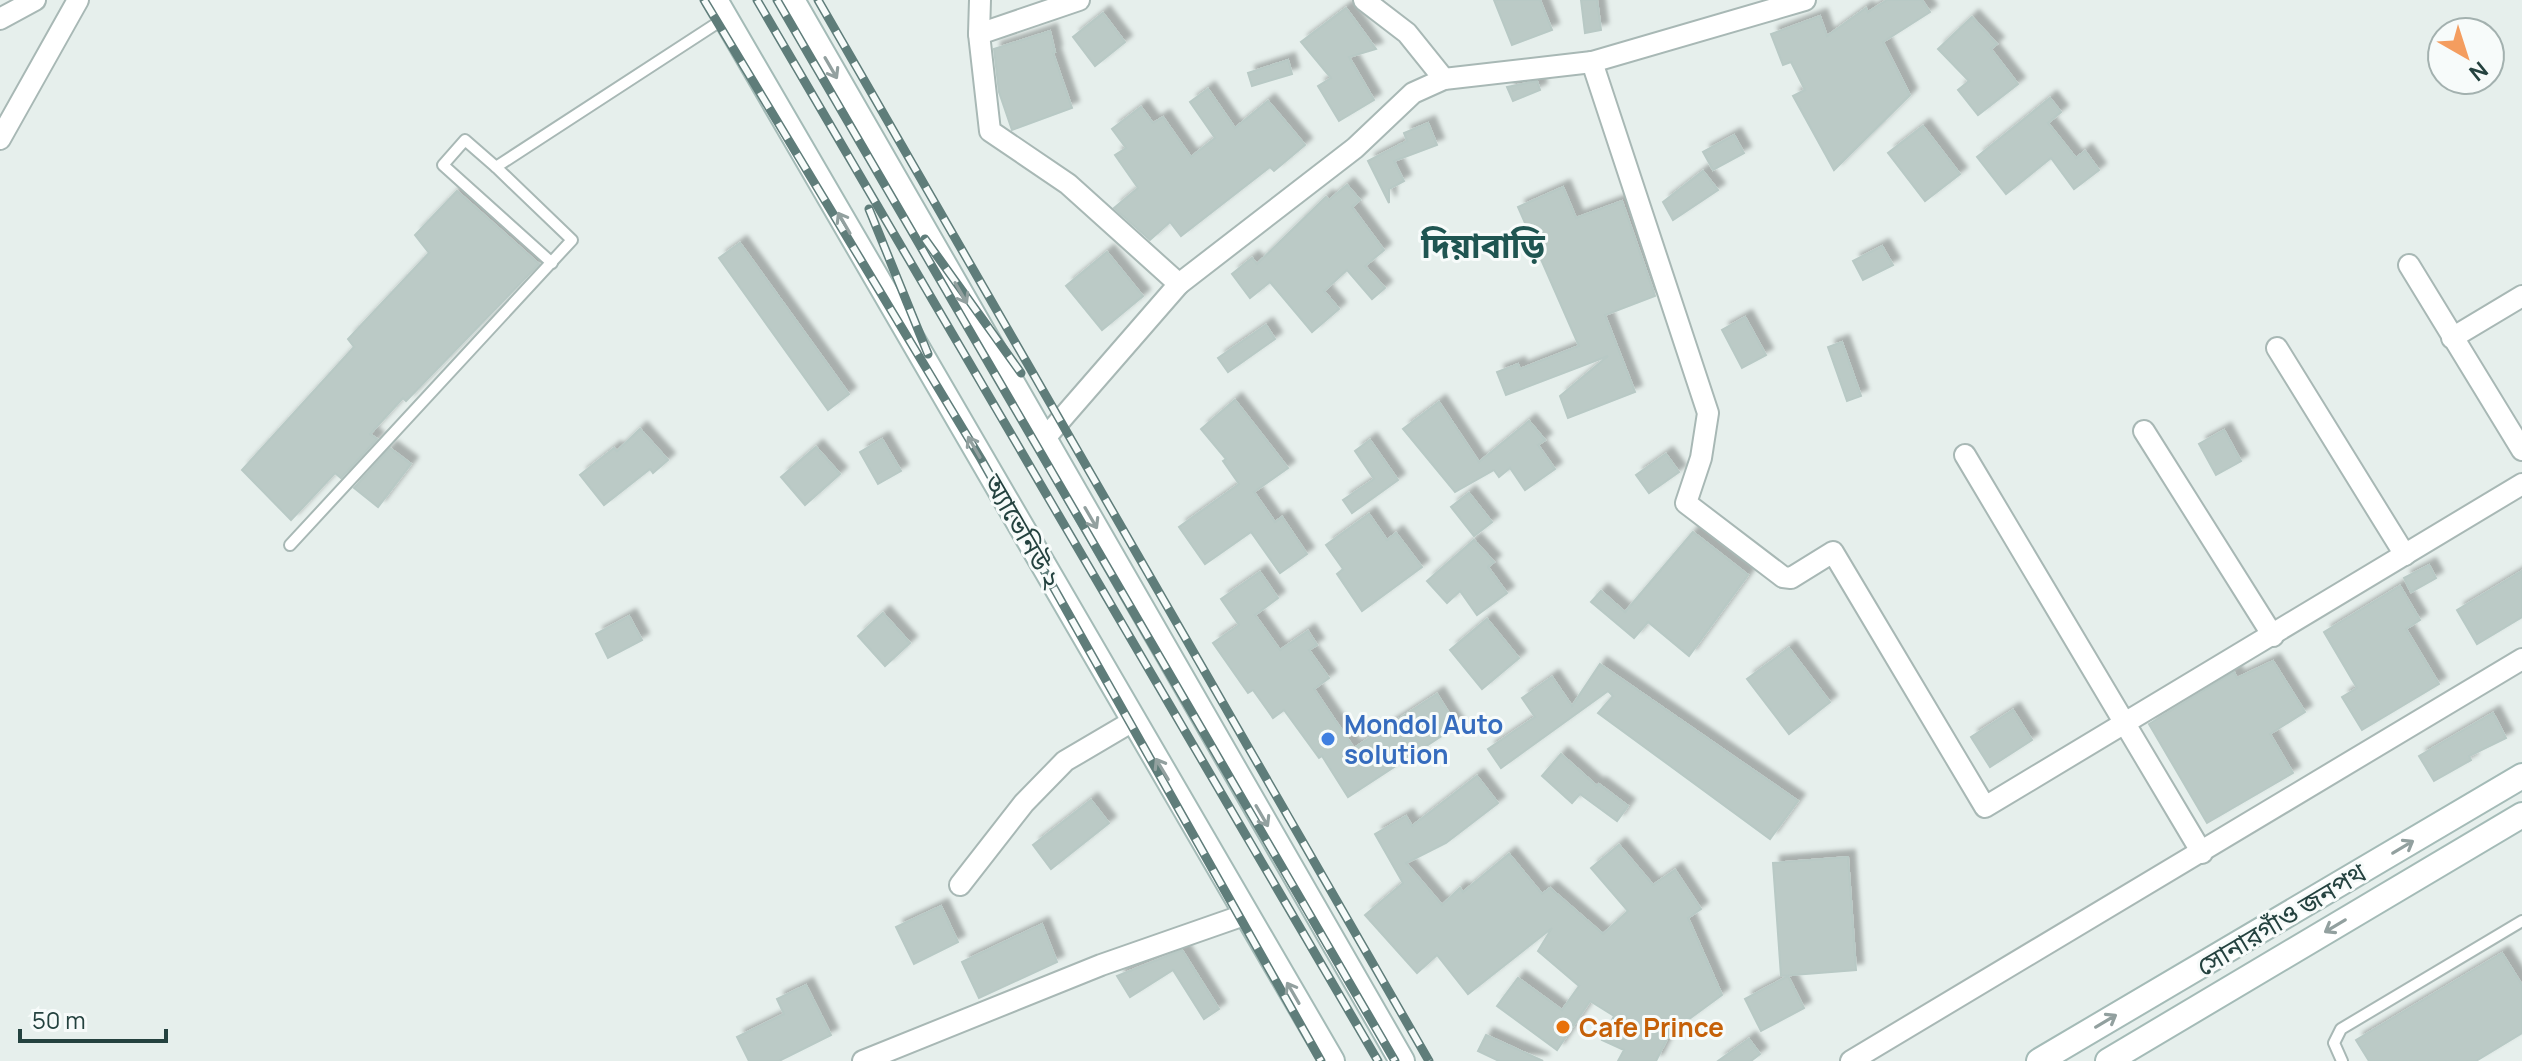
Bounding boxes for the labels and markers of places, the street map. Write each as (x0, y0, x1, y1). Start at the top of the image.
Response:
place label: Mondol Auto solution (1344, 706, 1503, 772)
marker: Mondol Auto solution (1319, 730, 1337, 748)
place label: Cafe Prince (1579, 1009, 1724, 1045)
marker: Cafe Prince (1554, 1018, 1572, 1036)

